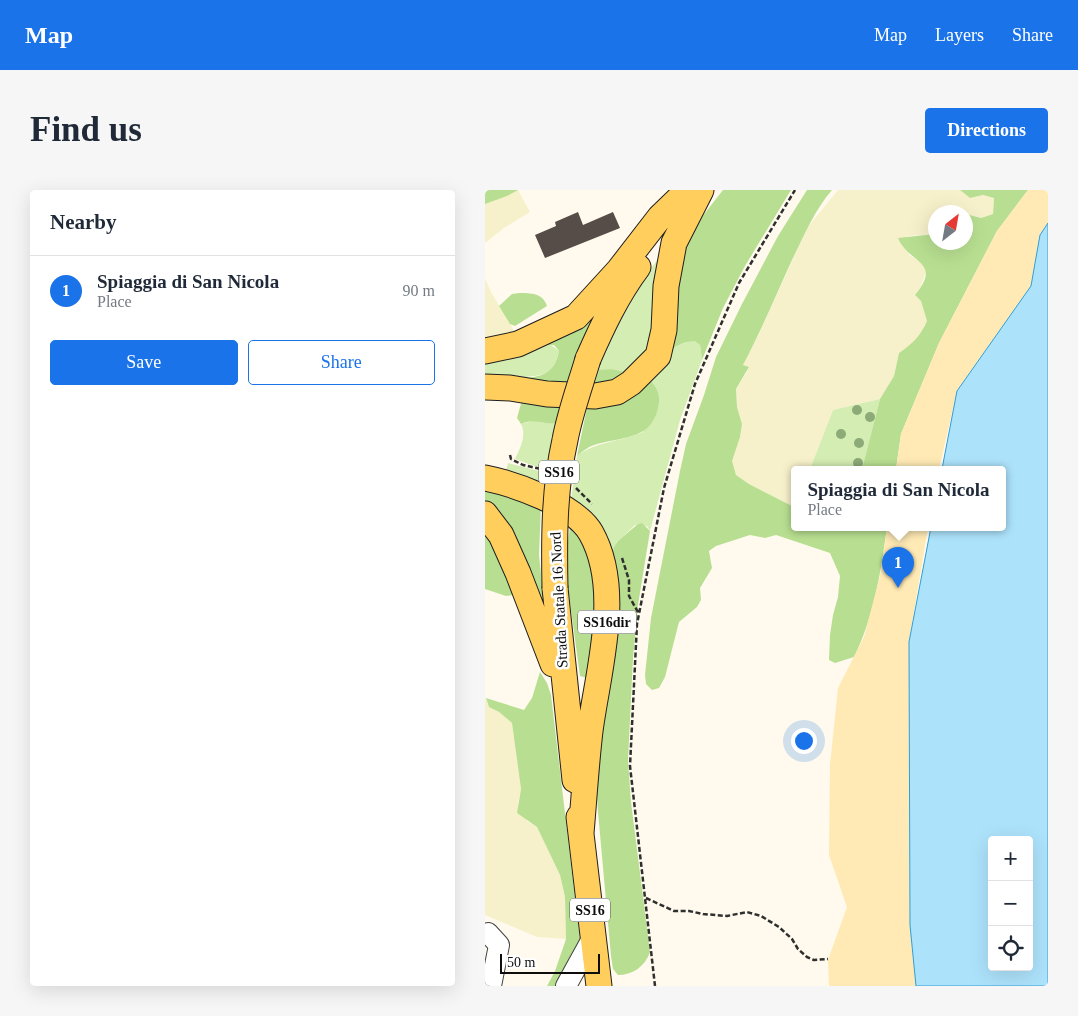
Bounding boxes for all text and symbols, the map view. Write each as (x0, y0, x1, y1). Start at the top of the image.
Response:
text: Map (25, 22, 73, 48)
text: Map (874, 25, 907, 45)
text: Layers (935, 25, 984, 45)
text: Share (1012, 25, 1053, 45)
button: Directions (925, 108, 1048, 153)
text: Find us (30, 110, 142, 149)
north arrow (928, 205, 973, 250)
text: Nearby (50, 210, 117, 234)
text: Spiaggia di San Nicola (97, 271, 279, 292)
text: 1 (62, 282, 70, 299)
text: 90 m (403, 282, 435, 299)
text: Place (97, 293, 132, 310)
button: Save (50, 340, 238, 385)
button: Share (248, 340, 435, 385)
road number: SS16 (539, 460, 579, 484)
popup (791, 466, 1006, 531)
text: Spiaggia di San Nicola (807, 479, 990, 500)
text: Place (807, 501, 842, 518)
street label: Strada Statale 16 Nord (547, 531, 571, 668)
pin: 1 (882, 547, 914, 588)
road number: SS16dir (578, 611, 636, 634)
your location (791, 728, 817, 754)
map controls (988, 836, 1033, 971)
button: + (988, 836, 1033, 881)
button: − (988, 881, 1033, 926)
road number: SS16 (570, 898, 610, 922)
button: locate (988, 926, 1033, 971)
scale bar (500, 951, 600, 974)
text: 50 m (507, 955, 535, 970)

